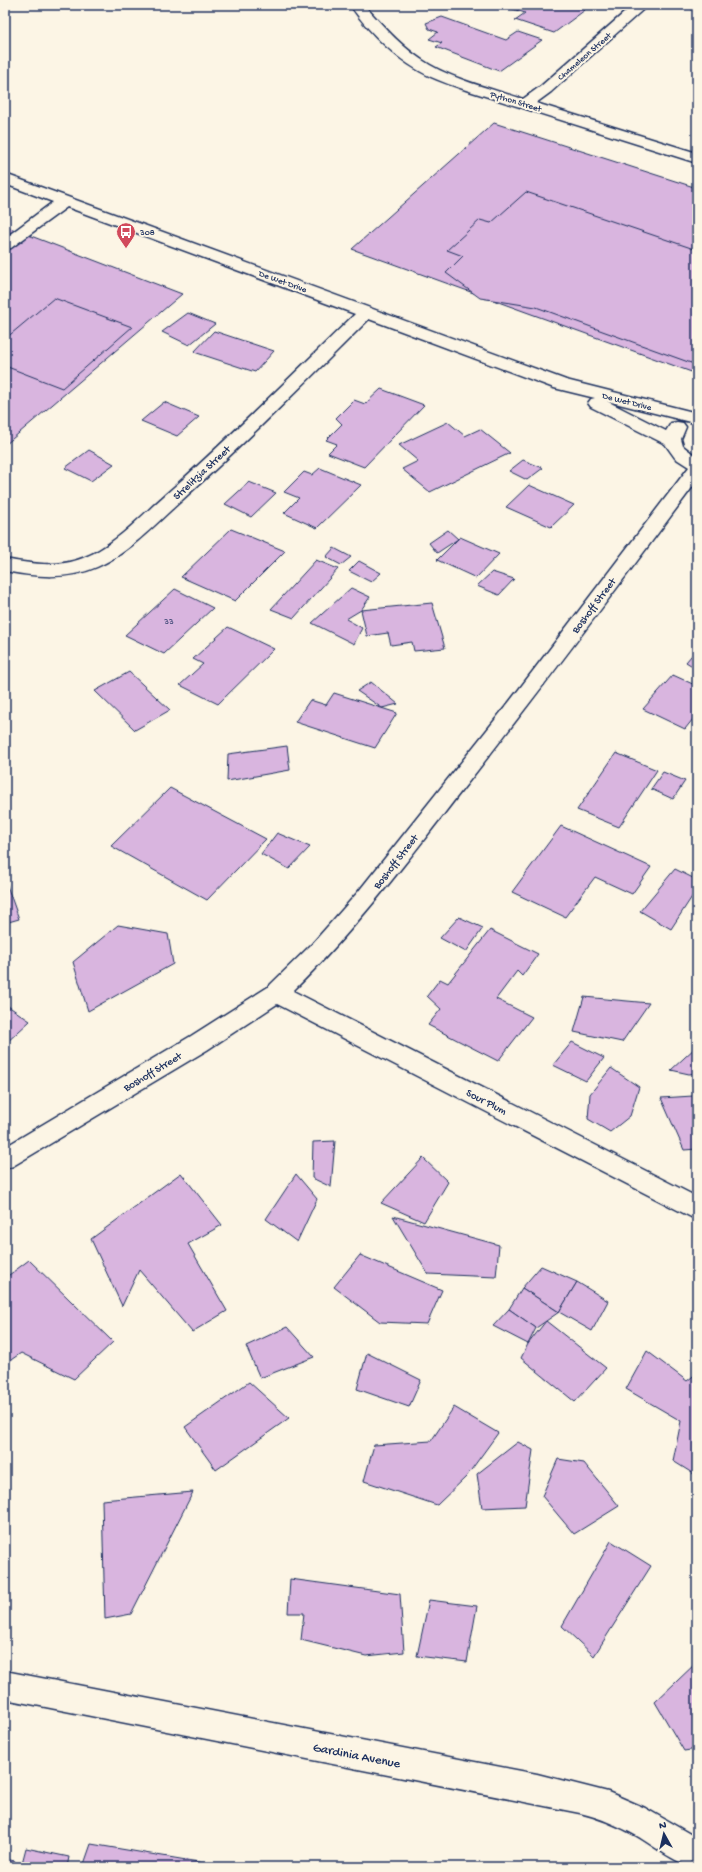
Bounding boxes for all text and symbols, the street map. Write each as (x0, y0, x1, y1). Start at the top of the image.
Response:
street label: Chameleon Street (556, 30, 615, 83)
street label: Python Street (488, 89, 544, 116)
bus stop icon: 308 (115, 221, 137, 249)
place label: 308 (139, 228, 155, 239)
street label: De Wet Drive (256, 268, 308, 296)
street label: De Wet Drive (600, 391, 653, 414)
street label: Strelitzia Street (171, 443, 235, 503)
street label: Boshoff Street (569, 575, 620, 637)
house number: 33 (163, 617, 174, 628)
street label: Boshoff Street (370, 831, 422, 893)
street label: Boshoff Street (120, 1049, 186, 1095)
street label: Sour Plum (464, 1087, 509, 1118)
street label: Gardinia Avenue (311, 1741, 402, 1772)
north arrow (644, 1814, 684, 1854)
text: N (658, 1820, 667, 1833)

